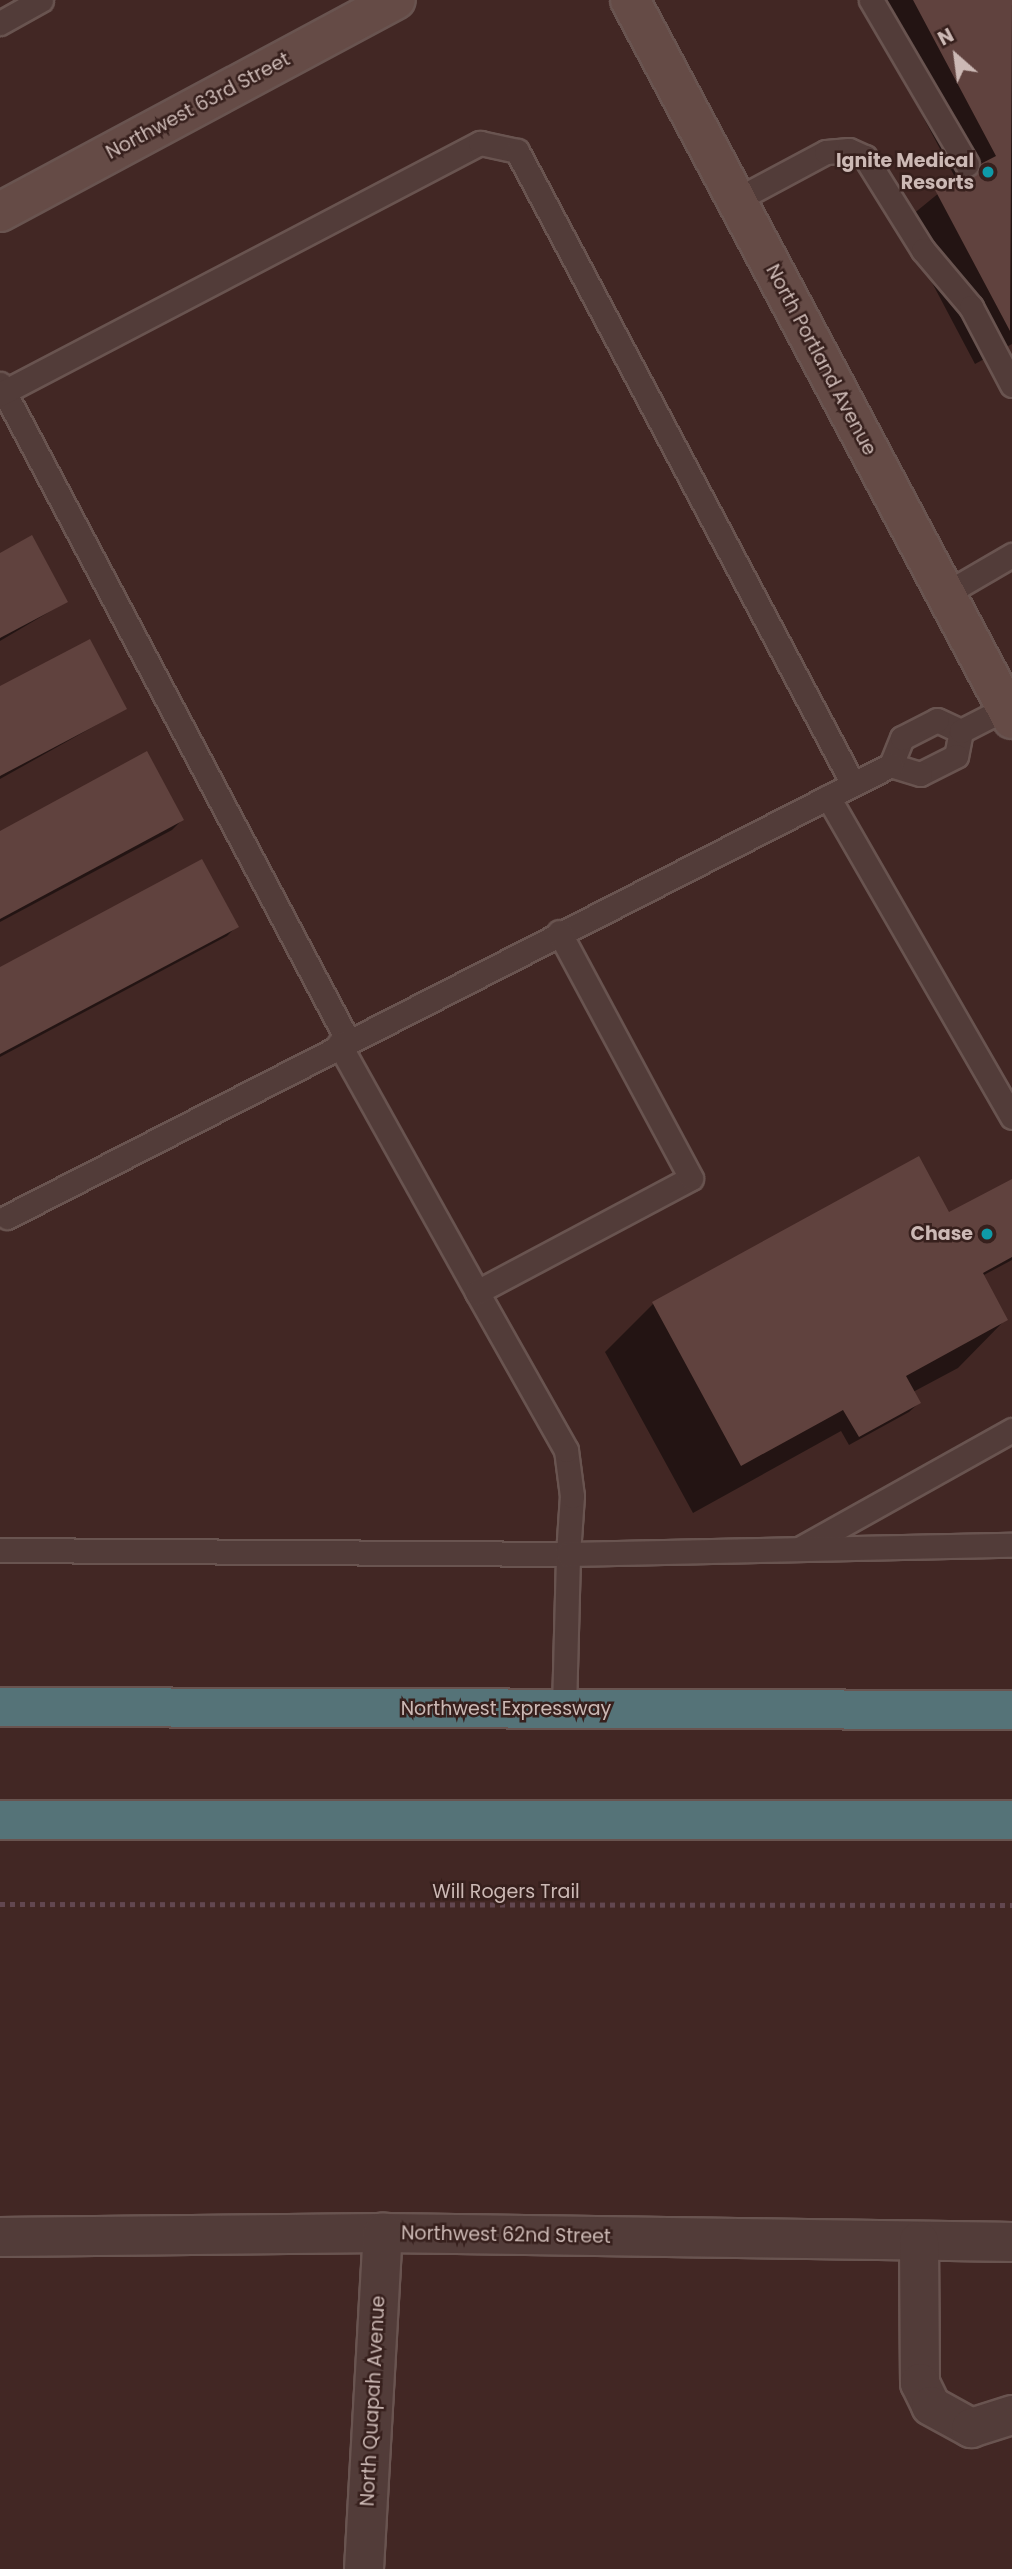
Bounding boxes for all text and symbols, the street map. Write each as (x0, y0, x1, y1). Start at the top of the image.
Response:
north arrow (921, 21, 991, 91)
text: N (933, 22, 959, 52)
street label: Northwest 63rd Street (102, 48, 294, 164)
place label: Ignite Medical Resorts (836, 150, 974, 194)
marker: Ignite Medical Resorts (980, 164, 996, 180)
street label: North Portland Avenue (761, 261, 881, 459)
place label: Chase (911, 1223, 973, 1245)
marker: Chase (979, 1226, 995, 1242)
street label: Northwest Expressway (401, 1698, 611, 1720)
street label: Will Rogers Trail (432, 1881, 580, 1903)
street label: Northwest 62nd Street (401, 2222, 611, 2248)
street label: North Quapah Avenue (356, 2295, 390, 2507)

